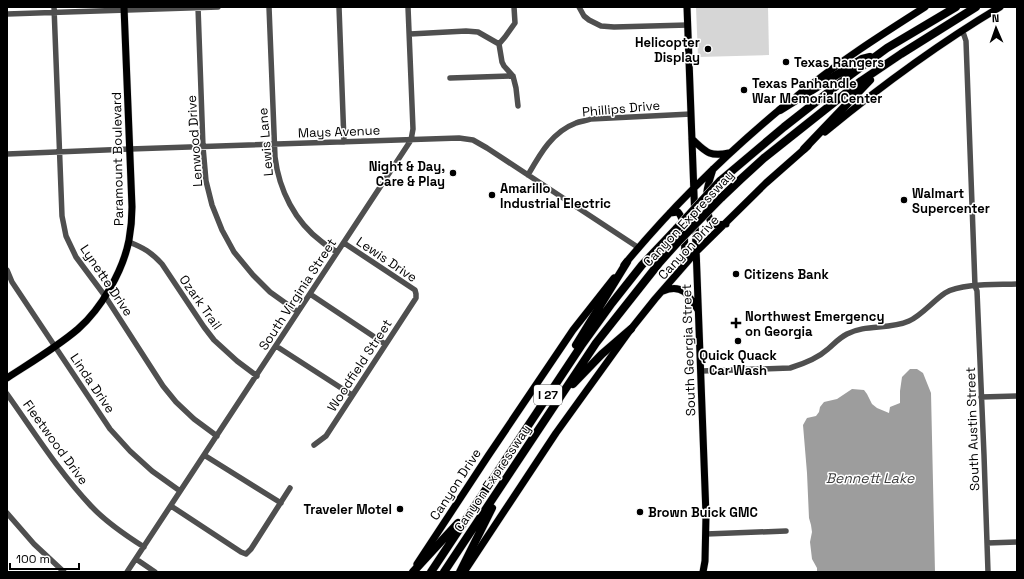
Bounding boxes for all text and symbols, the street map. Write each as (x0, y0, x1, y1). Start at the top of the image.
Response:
north arrow (976, 8, 1016, 48)
text: N (992, 11, 1000, 25)
place label: Helicopter Display (635, 34, 700, 66)
marker: Helicopter Display (703, 44, 713, 54)
place label: Texas Rangers (794, 54, 884, 71)
marker: Texas Rangers (781, 57, 791, 67)
place label: Texas Panhandle War Memorial Center (752, 75, 883, 107)
marker: Texas Panhandle War Memorial Center (739, 85, 749, 95)
street label: Paramount Boulevard (108, 92, 127, 226)
street label: Lenwood Drive (183, 95, 206, 187)
street label: Phillips Drive (581, 97, 661, 120)
street label: Lewis Lane (254, 107, 277, 177)
street label: Mays Avenue (298, 122, 381, 141)
place label: Night & Day, Care & Play (369, 158, 445, 190)
street label: Canyon Expressway (639, 166, 738, 270)
marker: Night & Day, Care & Play (448, 168, 458, 178)
place label: Amarillo Industrial Electric (500, 180, 611, 212)
place label: Walmart Supercenter (912, 185, 990, 217)
marker: Amarillo Industrial Electric (487, 190, 497, 200)
marker: Walmart Supercenter (899, 195, 909, 205)
street label: Canyon Drive (654, 212, 723, 283)
street label: Lewis Drive (353, 233, 420, 286)
street label: South Virginia Street (255, 235, 340, 354)
street label: Lynette Drive (76, 241, 137, 319)
place label: Citizens Bank (744, 266, 830, 283)
marker: Citizens Bank (731, 269, 741, 279)
street label: Ozark Trail (176, 272, 226, 333)
street label: South Georgia Street (678, 284, 699, 416)
place label: Northwest Emergency on Georgia (745, 308, 884, 340)
street label: Woodfield Street (323, 316, 396, 415)
marker: Northwest Emergency on Georgia (730, 317, 742, 329)
marker: Quick Quack Car Wash (733, 336, 743, 346)
place label: Quick Quack Car Wash (699, 347, 777, 379)
street label: Linda Drive (66, 350, 119, 416)
street label: South Austin Street (962, 367, 983, 491)
road number: I 27 (534, 385, 562, 405)
street label: Fleetwood Drive (19, 397, 92, 488)
street label: Canyon Expressway (450, 421, 535, 535)
street label: Canyon Drive (426, 445, 485, 523)
water label: Bennett Lake (826, 469, 915, 487)
place label: Traveler Motel (303, 501, 392, 518)
marker: Traveler Motel (395, 504, 405, 514)
place label: Brown Buick GMC (648, 504, 758, 521)
marker: Brown Buick GMC (635, 507, 645, 517)
scale bar (10, 545, 79, 571)
text: 100 m (16, 551, 50, 567)

